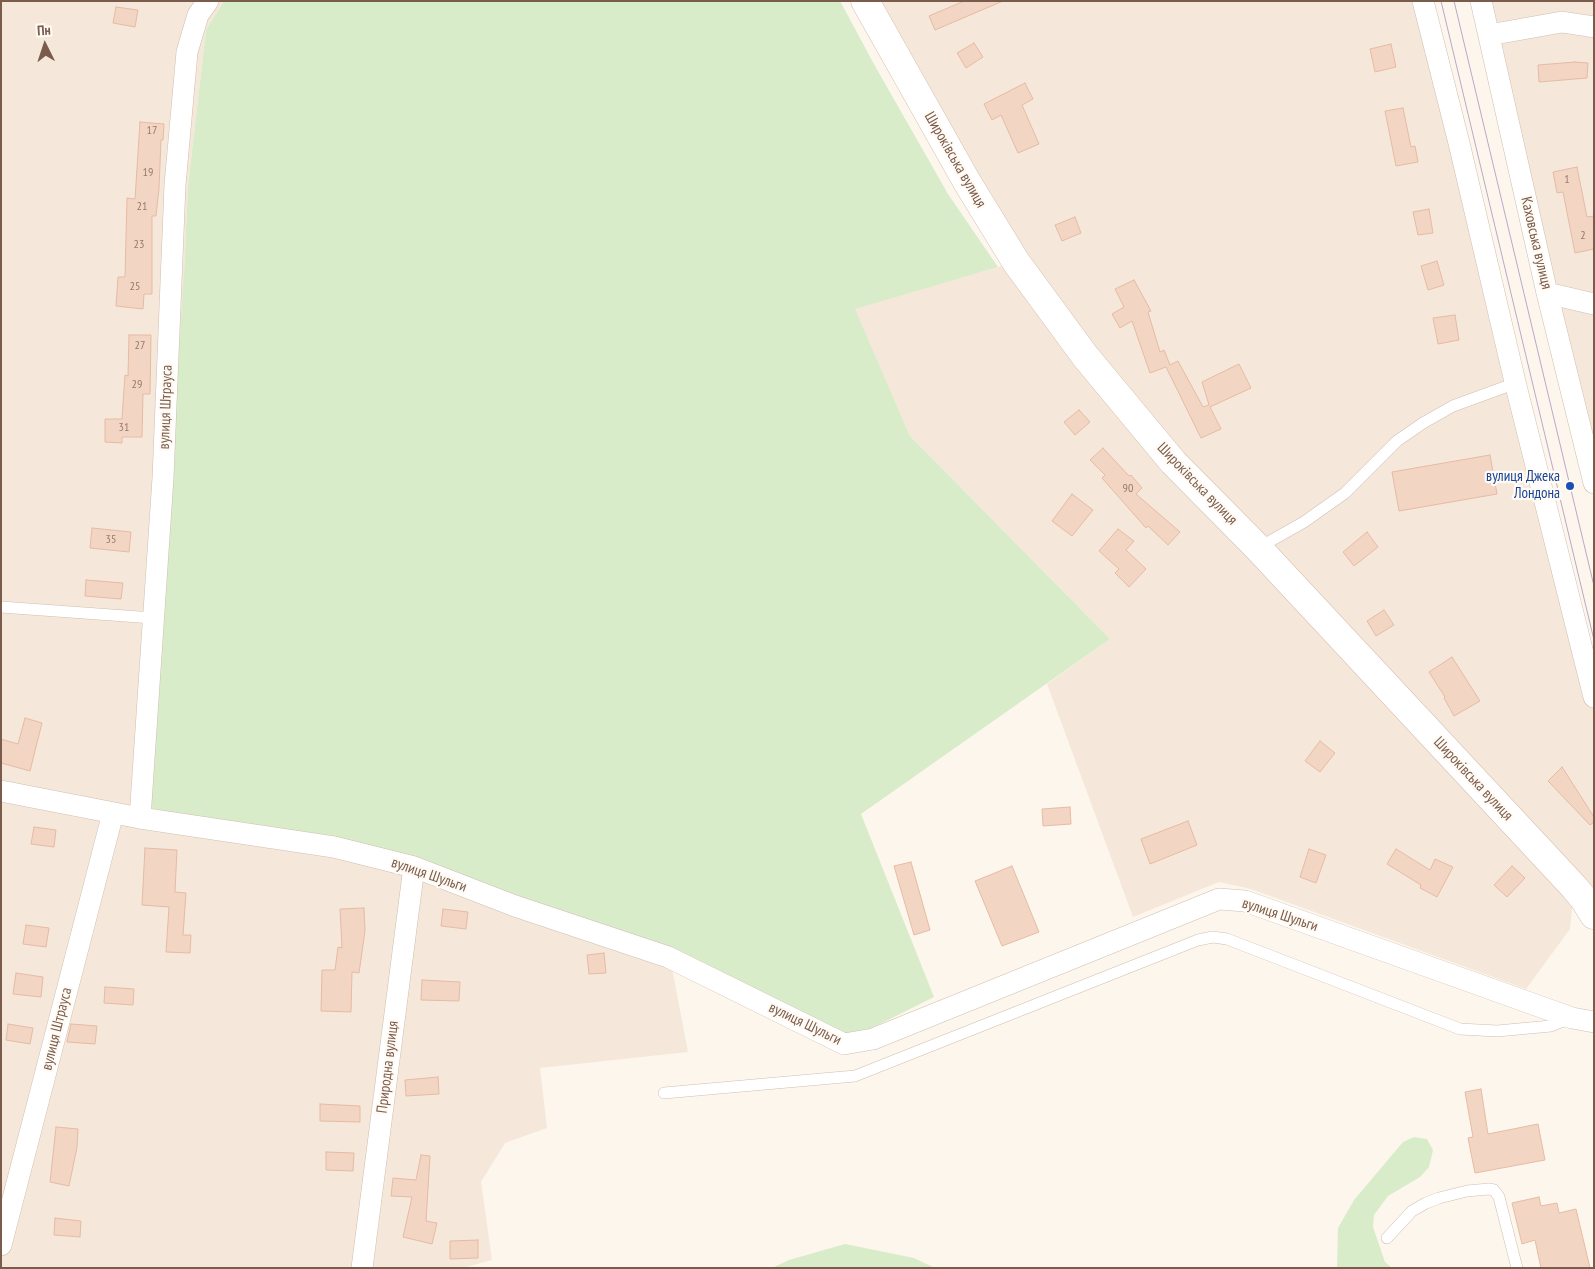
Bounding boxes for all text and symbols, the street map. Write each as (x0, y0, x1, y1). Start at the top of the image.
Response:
north arrow (20, 20, 70, 70)
text: Пн (37, 21, 51, 39)
street label: Широківська вулиця (920, 109, 990, 211)
house number: 17 (147, 124, 157, 138)
house number: 19 (143, 166, 153, 180)
house number: 1 (1564, 173, 1570, 187)
street label: Каховська вулиця (1517, 195, 1555, 291)
house number: 21 (137, 200, 147, 214)
house number: 2 (1580, 229, 1586, 243)
house number: 23 (134, 238, 144, 252)
house number: 25 (130, 280, 140, 294)
house number: 27 (135, 339, 145, 353)
street label: вулиця Штрауса (156, 364, 176, 450)
house number: 29 (132, 378, 142, 392)
house number: 31 (119, 421, 129, 435)
street label: Широківська вулиця (1153, 439, 1241, 529)
place label: вулиця Джека Лондона (1486, 468, 1560, 503)
marker: вулиця Джека Лондона (1564, 480, 1576, 492)
house number: 90 (1123, 482, 1133, 496)
house number: 35 (106, 533, 116, 547)
street label: Широківська вулиця (1430, 733, 1516, 825)
street label: вулиця Шульги (389, 854, 469, 896)
street label: вулиця Шульги (1240, 894, 1320, 936)
street label: вулиця Штрауса (38, 986, 76, 1072)
street label: вулиця Шульги (766, 999, 844, 1049)
street label: Природна вулиця (373, 1020, 403, 1114)

